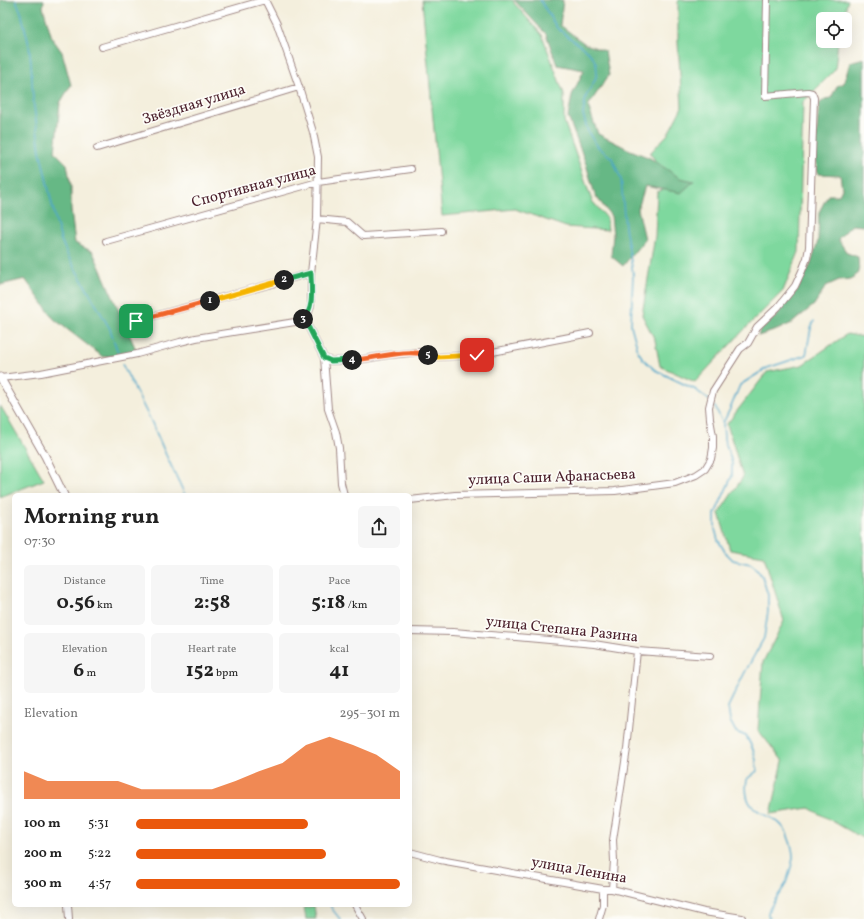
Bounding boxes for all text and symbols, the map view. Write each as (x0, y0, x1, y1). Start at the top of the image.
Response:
map controls (816, 12, 852, 48)
button: locate (816, 12, 852, 48)
street label: Звёздная улица (140, 79, 248, 131)
street label: Спортивная улица (189, 160, 319, 214)
pin: 2 (274, 270, 294, 290)
text: 2 (281, 272, 287, 287)
pin: 1 (200, 291, 220, 311)
text: 1 (208, 293, 212, 308)
pin (119, 304, 153, 338)
pin: 3 (293, 309, 313, 329)
icon: arrive (125, 310, 147, 332)
text: 3 (300, 311, 306, 326)
pin (460, 338, 494, 372)
icon: check (466, 344, 488, 366)
pin: 5 (418, 345, 438, 365)
text: 5 (425, 347, 431, 362)
pin: 4 (342, 350, 362, 370)
text: 4 (349, 352, 355, 367)
street label: улица Саши Афанасьева (468, 465, 636, 491)
text: Morning run (24, 502, 159, 533)
button: share (358, 506, 400, 548)
text: 07:30 (24, 533, 55, 551)
text: Distance (64, 574, 106, 589)
text: Time (200, 574, 224, 589)
text: Pace (328, 574, 350, 589)
text: 0.56 (56, 589, 95, 617)
text: 2:58 (194, 589, 230, 617)
text: 5:18 (311, 589, 345, 617)
text: km (95, 598, 113, 613)
text: /km (345, 598, 367, 613)
street label: улица Степана Разина (485, 612, 639, 648)
text: Elevation (62, 642, 108, 657)
text: Heart rate (188, 642, 236, 657)
text: kcal (330, 642, 349, 657)
text: 6 (73, 657, 84, 685)
text: 152 (186, 657, 214, 685)
text: 41 (329, 657, 349, 685)
text: m (84, 666, 96, 681)
text: bpm (214, 666, 238, 681)
text: Elevation (24, 705, 78, 723)
text: 295–301 m (340, 705, 400, 723)
text: 100 m (24, 815, 61, 833)
text: 5:31 (88, 815, 109, 833)
text: 200 m (24, 845, 62, 863)
text: 5:22 (88, 845, 111, 863)
street label: улица Ленина (529, 852, 629, 890)
text: 300 m (24, 875, 62, 893)
text: 4:57 (88, 875, 111, 893)

